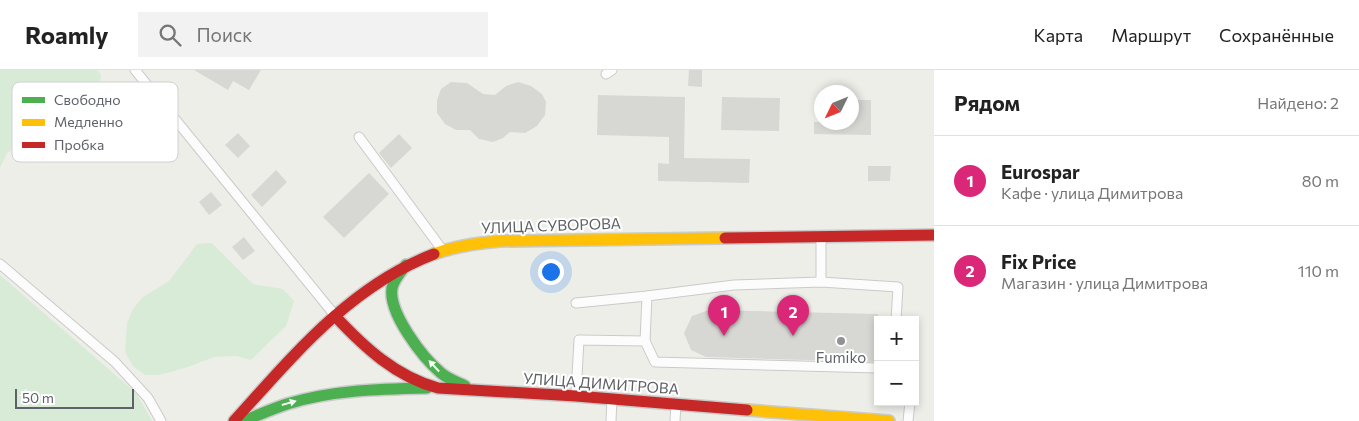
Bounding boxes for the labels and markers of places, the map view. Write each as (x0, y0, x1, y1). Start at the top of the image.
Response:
pin: 1 (708, 295, 740, 336)
pin: 2 (777, 295, 809, 336)
marker: Fumiko (835, 335, 847, 347)
place label: Fumiko (816, 348, 866, 366)

